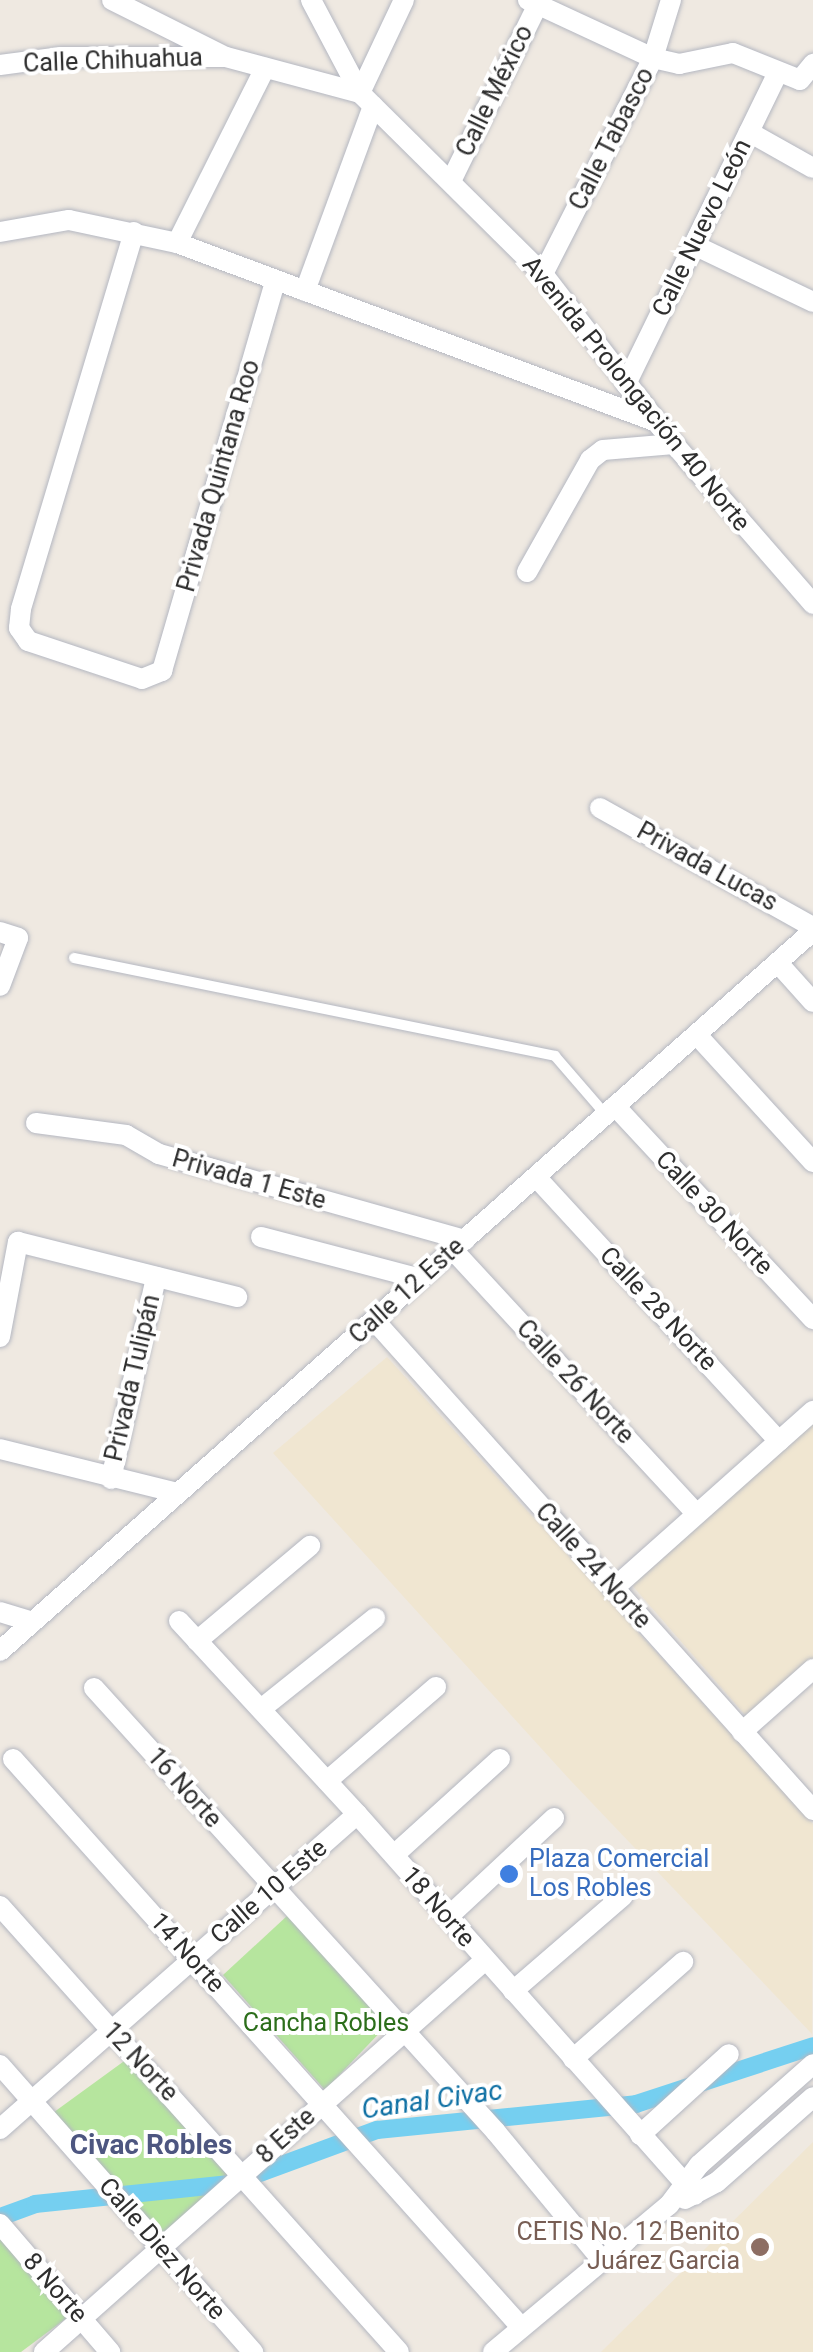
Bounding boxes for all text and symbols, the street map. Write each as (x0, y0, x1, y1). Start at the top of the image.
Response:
street label: Calle México (450, 20, 540, 162)
street label: Calle Chihuahua (23, 43, 203, 79)
street label: Calle Tabasco (563, 62, 661, 216)
street label: Calle Nuevo León (646, 135, 758, 321)
street label: Avenida Prolongación 40 Norte (516, 250, 756, 538)
street label: Privada Quintana Roo (172, 357, 266, 595)
street label: Privada Lucas (631, 816, 783, 918)
street label: Privada 1 Este (169, 1144, 329, 1216)
street label: Calle 30 Norte (649, 1145, 779, 1281)
street label: Calle 12 Este (343, 1232, 471, 1350)
street label: Calle 28 Norte (593, 1241, 723, 1377)
street label: Privada Tulipán (99, 1291, 167, 1465)
street label: Calle 26 Norte (510, 1314, 640, 1450)
street label: Calle 24 Norte (529, 1497, 657, 1635)
street label: 16 Norte (140, 1742, 228, 1834)
street label: Calle 10 Este (205, 1833, 333, 1951)
place label: Plaza Comercial Los Robles (529, 1845, 709, 1904)
street label: 18 Norte (395, 1861, 481, 1953)
marker: Plaza Comercial Los Robles (498, 1863, 520, 1885)
street label: 14 Norte (143, 1907, 231, 1999)
park label: Cancha Robles (243, 2008, 409, 2038)
street label: 12 Norte (96, 2016, 184, 2108)
water label: Canal Civac (359, 2073, 505, 2127)
street label: 8 Este (250, 2102, 322, 2170)
district label: Civac Robles (70, 2128, 232, 2162)
street label: Calle Diez Norte (92, 2172, 232, 2326)
place label: CETIS No. 12 Benito Juárez Garcia (516, 2218, 740, 2277)
marker: CETIS No. 12 Benito Juárez Garcia (749, 2236, 771, 2258)
street label: 8 Norte (16, 2247, 94, 2329)

